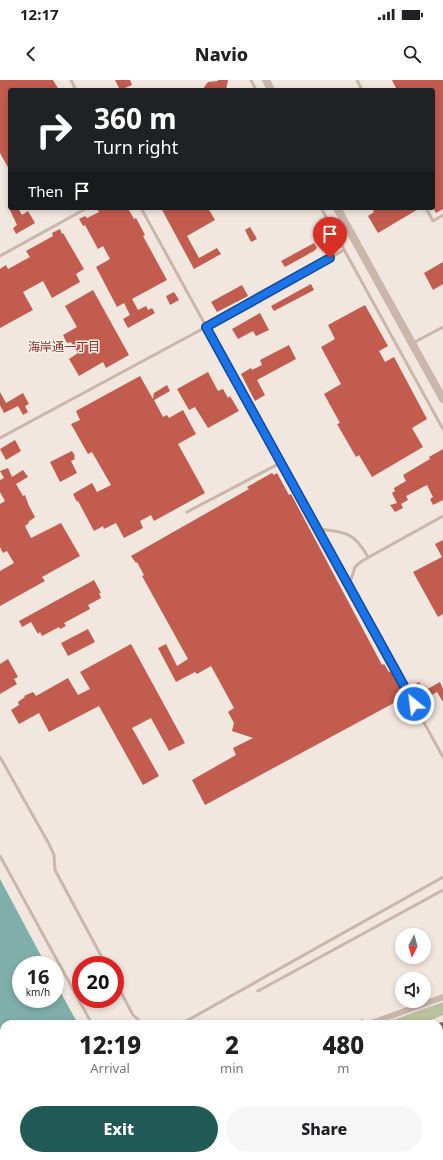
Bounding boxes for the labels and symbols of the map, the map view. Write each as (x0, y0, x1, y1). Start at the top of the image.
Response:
pin (313, 217, 347, 258)
district label: 海岸通一丁目 (28, 338, 100, 355)
position arrow (393, 683, 435, 725)
north arrow (395, 928, 431, 964)
speed limit sign: 20 (72, 956, 124, 1008)

